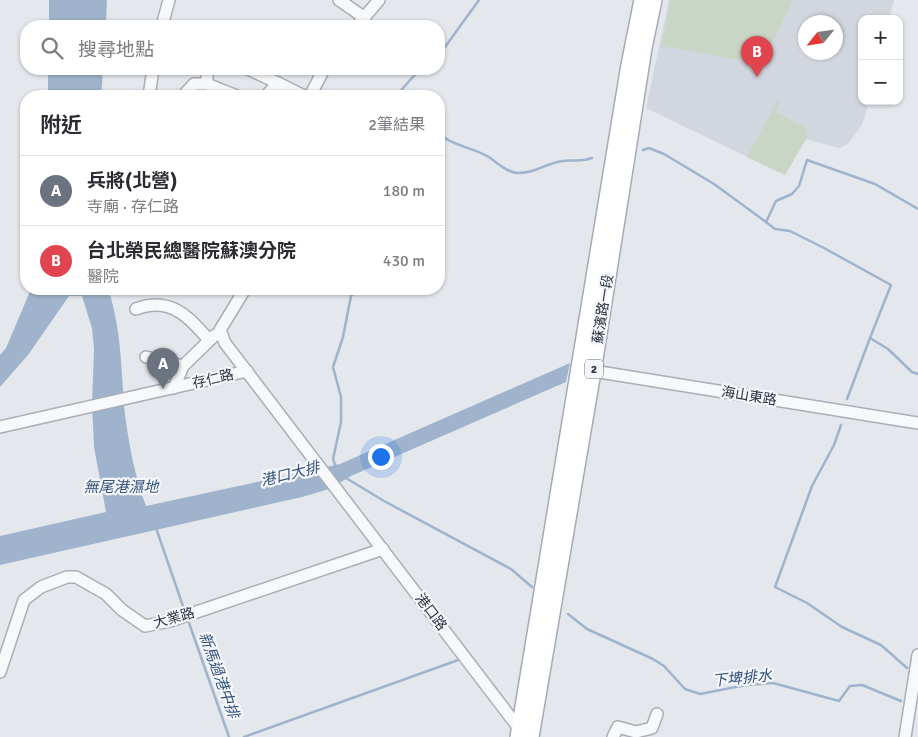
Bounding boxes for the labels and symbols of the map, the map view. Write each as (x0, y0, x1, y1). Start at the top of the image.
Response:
north arrow (798, 15, 843, 60)
pin: B (741, 36, 773, 77)
street label: 蘇濱路一段 (589, 273, 617, 345)
pin: A (147, 348, 179, 389)
road number: 2 (585, 359, 603, 378)
street label: 存仁路 (191, 366, 235, 392)
street label: 海山東路 (720, 383, 778, 409)
your location (368, 444, 394, 470)
water label: 港口大排 (259, 458, 323, 490)
water label: 無尾港濕地 (83, 478, 160, 496)
street label: 港口路 (412, 590, 450, 634)
street label: 大業路 (151, 604, 197, 632)
water label: 新馬過港中排 (195, 630, 244, 722)
water label: 下埤排水 (711, 666, 774, 690)

